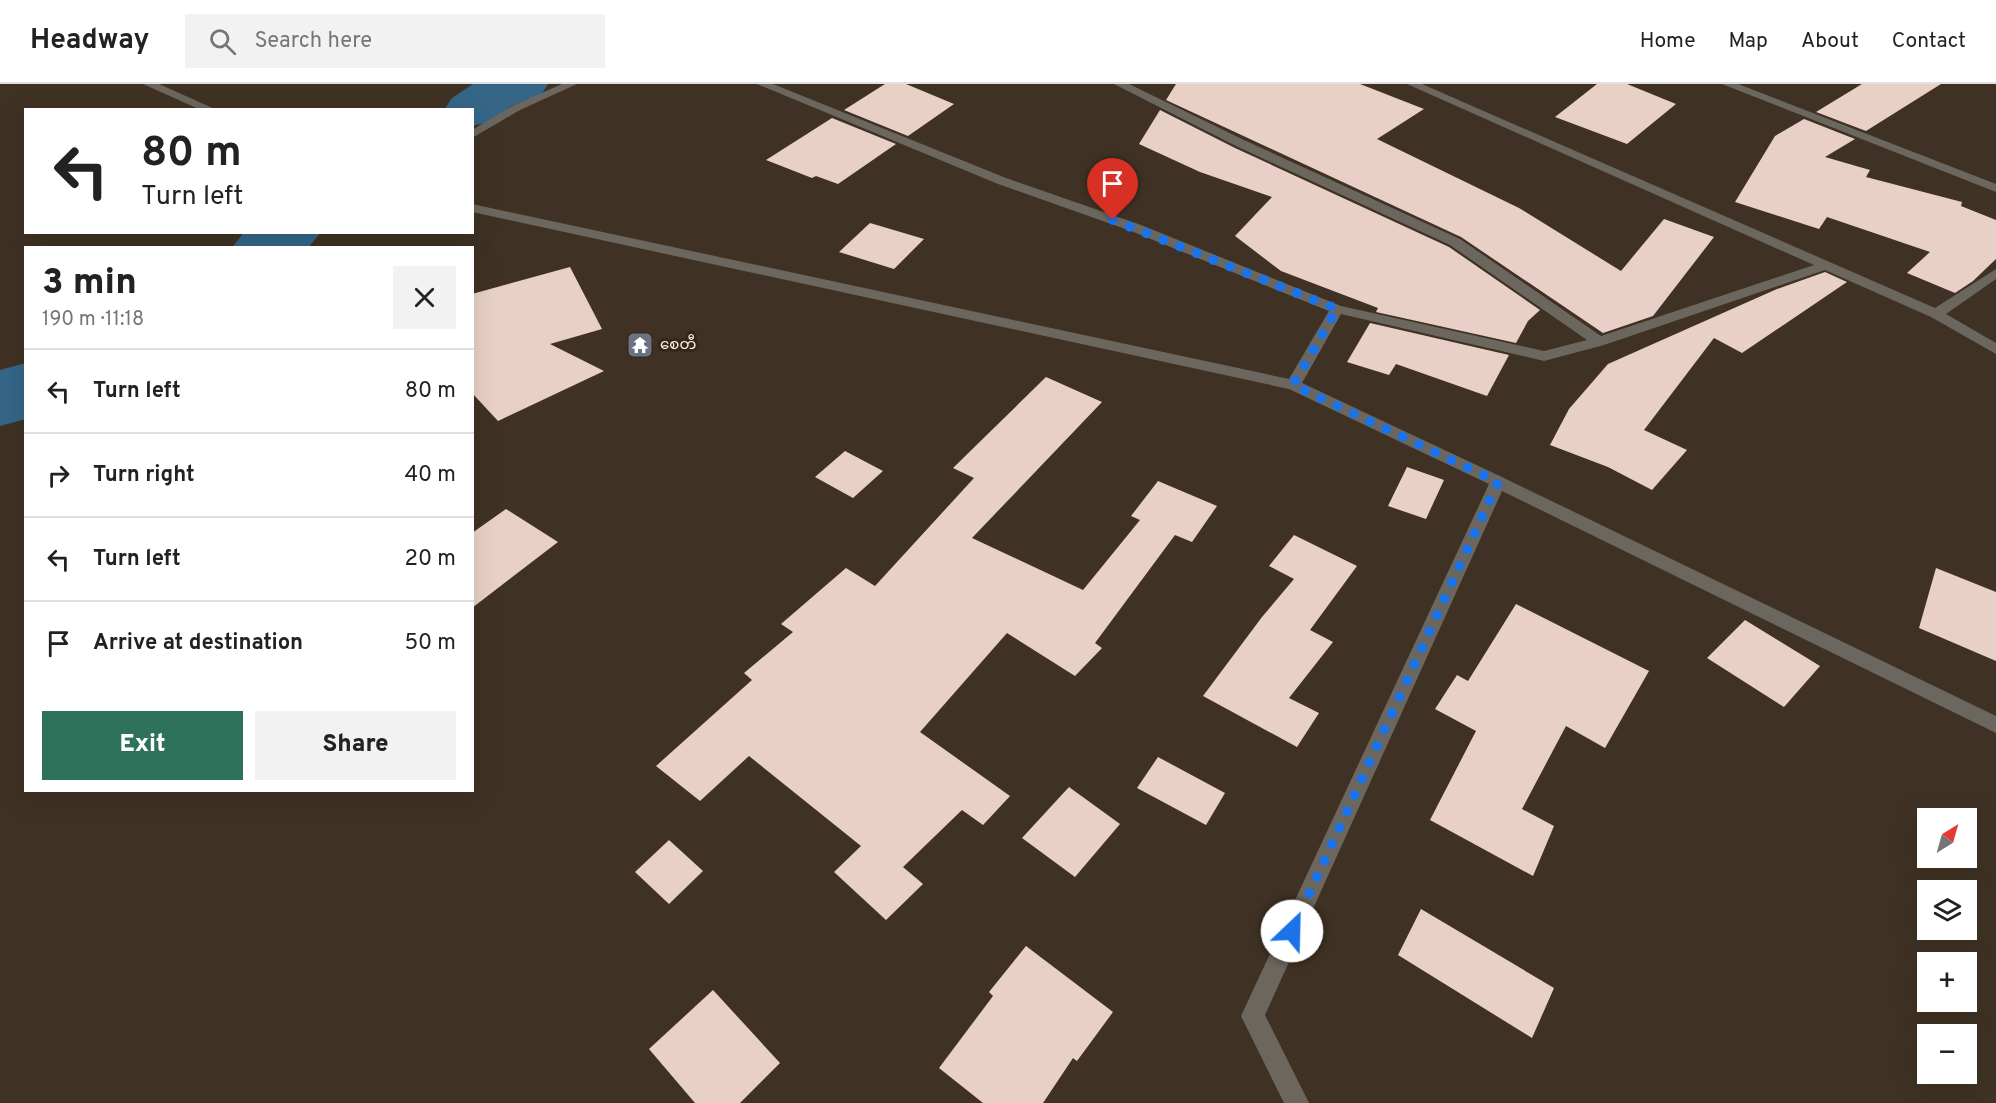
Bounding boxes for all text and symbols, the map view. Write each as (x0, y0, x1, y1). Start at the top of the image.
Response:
search box (185, 14, 605, 68)
text: Headway (30, 23, 149, 59)
icon: search (206, 25, 239, 58)
text: Search here (254, 28, 372, 55)
text: Home (1640, 28, 1696, 55)
text: Map (1729, 28, 1768, 55)
text: About (1801, 28, 1859, 55)
text: Contact (1892, 28, 1966, 55)
text: 80 m (141, 128, 242, 181)
icon: left (42, 132, 120, 210)
pin (1087, 158, 1138, 220)
icon: arrive (1096, 167, 1129, 200)
text: Turn left (141, 180, 243, 214)
text: 3 min (42, 261, 137, 307)
button: close (393, 266, 456, 329)
text: 190 m · 11:18 (42, 307, 144, 333)
temple icon: စေတီ (625, 330, 655, 360)
place label: စေတီ (660, 334, 696, 355)
icon: left (42, 375, 75, 408)
text: Turn left (93, 378, 181, 405)
text: 80 m (405, 378, 456, 405)
icon: right (42, 459, 75, 492)
text: Turn right (93, 462, 195, 489)
text: 40 m (404, 462, 456, 489)
icon: left (42, 543, 75, 576)
text: Turn left (93, 546, 181, 573)
text: 20 m (405, 546, 456, 573)
icon: arrive (42, 627, 75, 660)
text: Arrive at destination (93, 630, 303, 657)
text: 50 m (404, 630, 456, 657)
button: Exit (42, 711, 243, 780)
button: Share (255, 711, 456, 780)
north arrow (1917, 808, 1977, 868)
map controls (1917, 808, 1977, 1084)
button: layers (1917, 880, 1977, 940)
position arrow (1260, 899, 1324, 963)
button: + (1917, 952, 1977, 1012)
button: − (1917, 1024, 1977, 1084)

